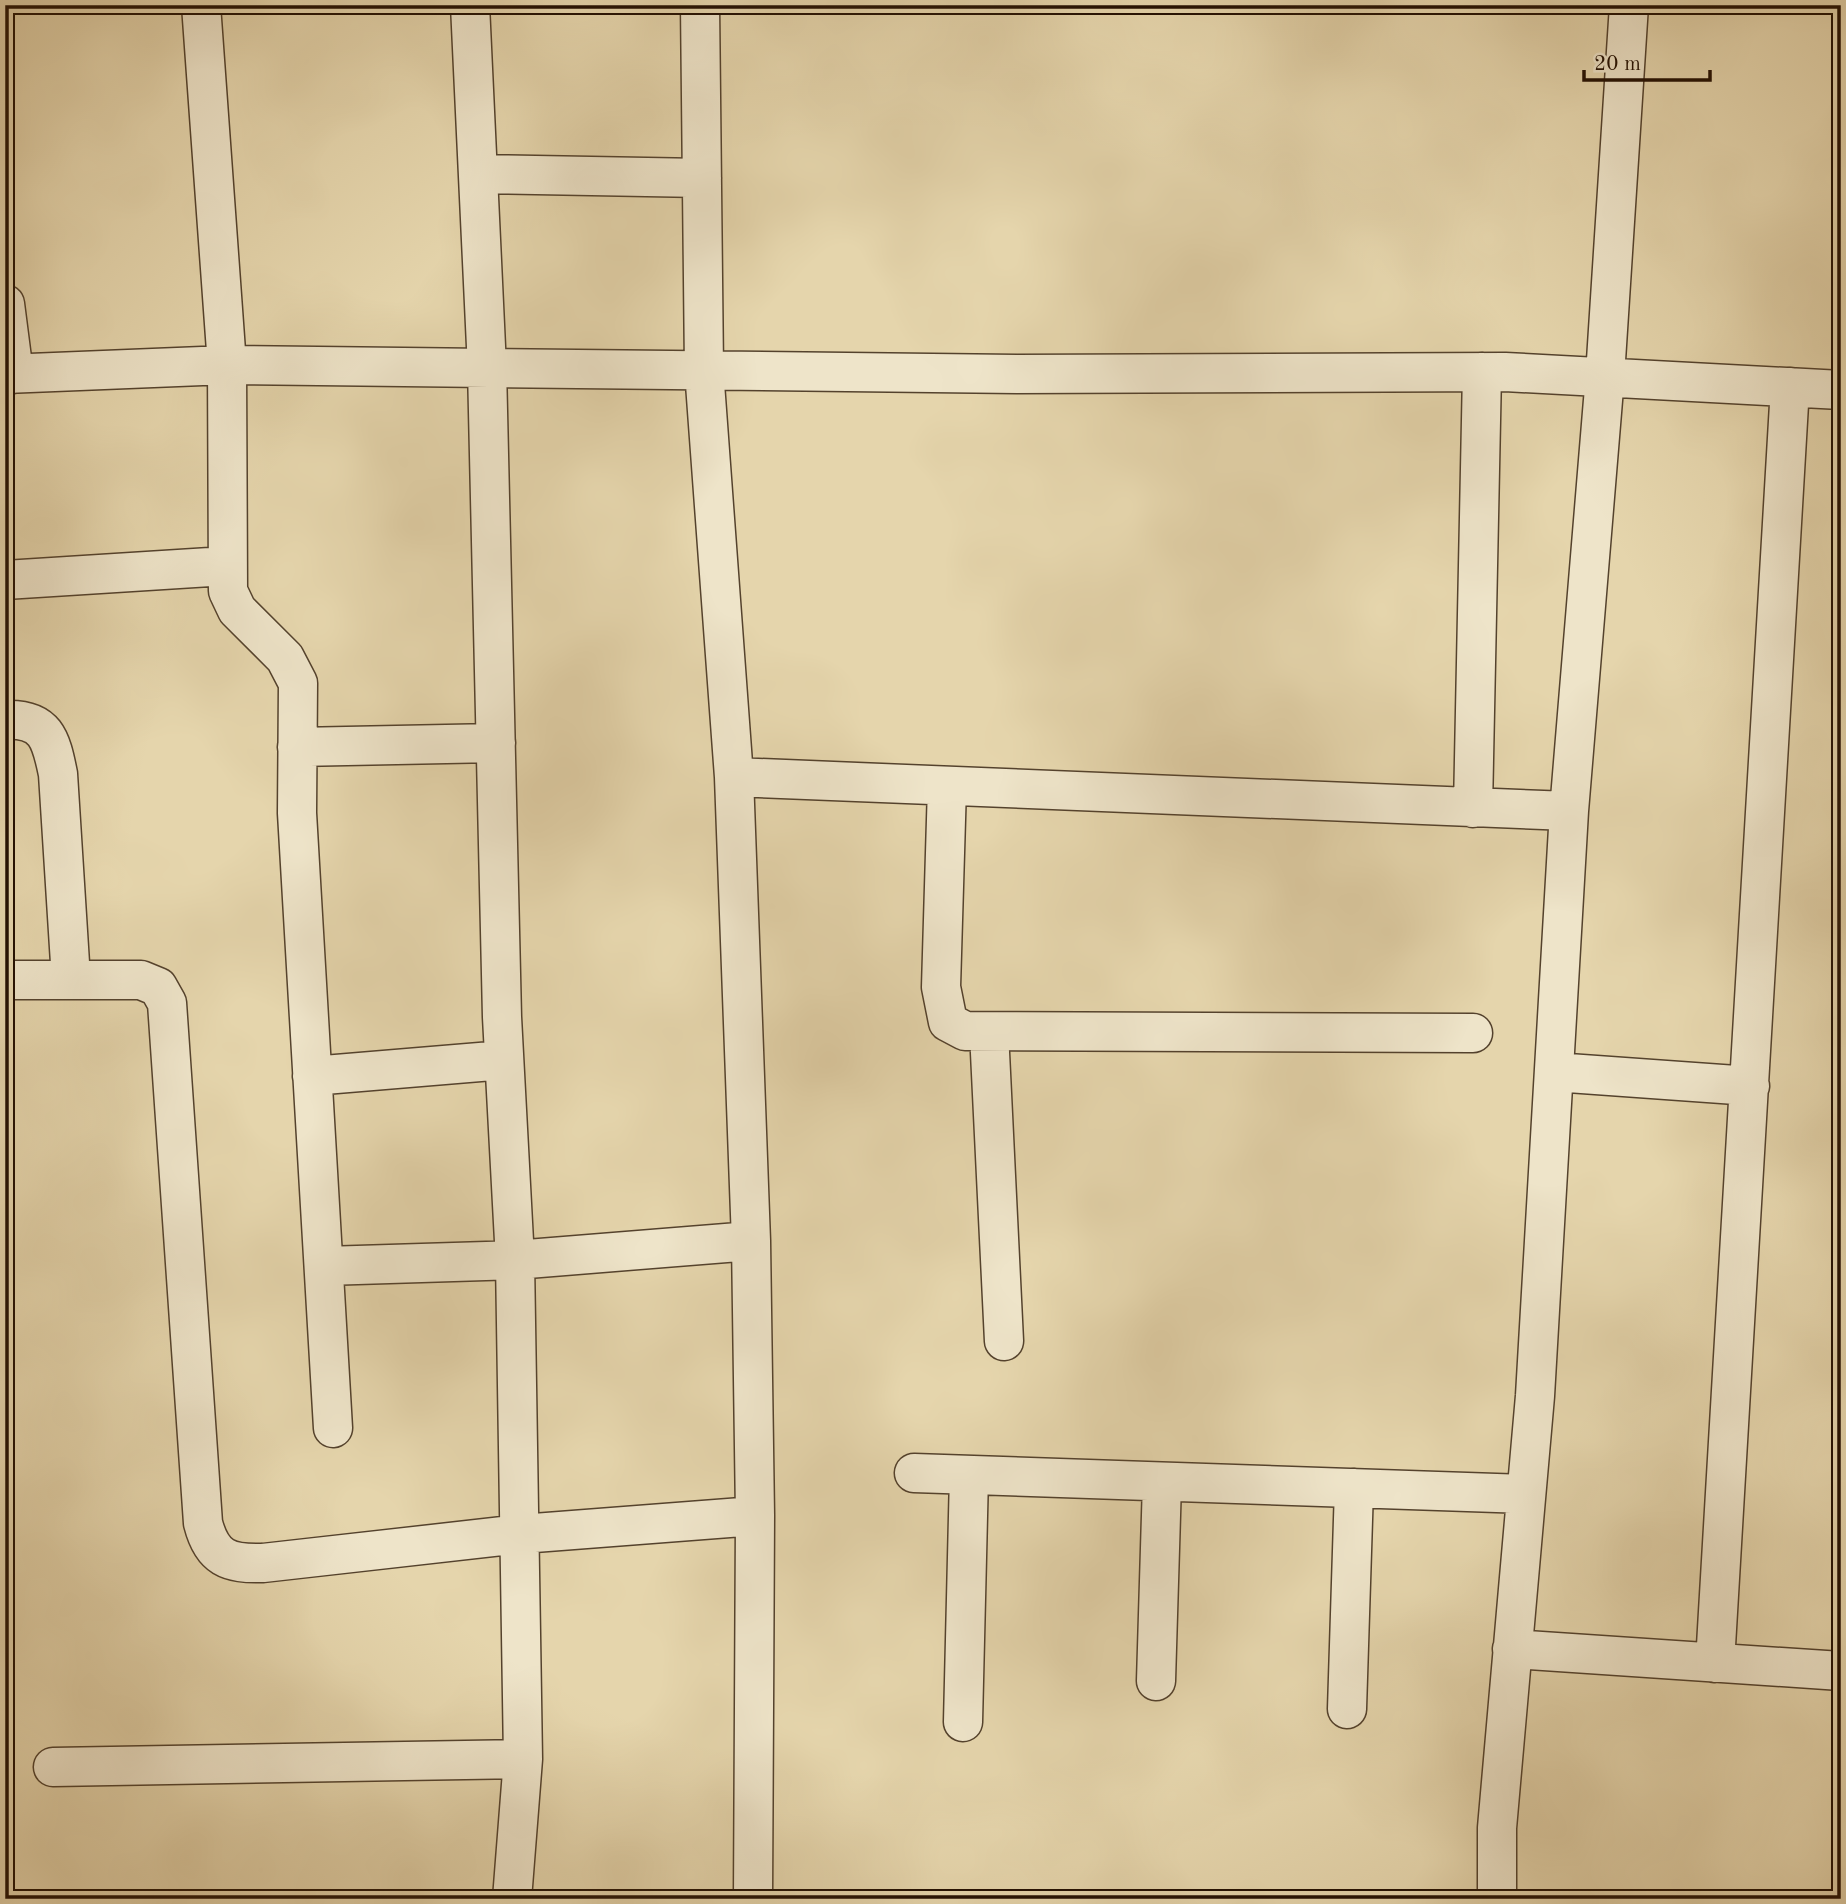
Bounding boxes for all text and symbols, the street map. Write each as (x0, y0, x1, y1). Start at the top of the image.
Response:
scale bar (1584, 38, 1710, 82)
text: 20 m (1594, 54, 1641, 75)

